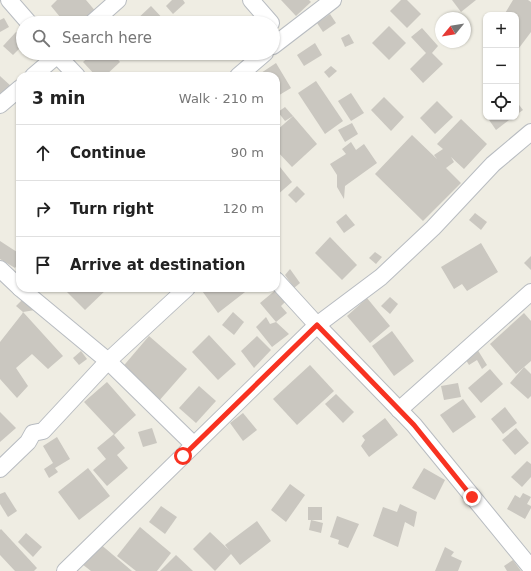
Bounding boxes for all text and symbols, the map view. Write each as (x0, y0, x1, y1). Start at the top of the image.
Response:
north arrow (435, 12, 471, 48)
map controls (483, 12, 519, 120)
button: + (483, 12, 519, 48)
search box (16, 16, 280, 60)
icon: search (30, 27, 52, 49)
text: Search here (62, 29, 152, 47)
button: − (483, 48, 519, 84)
button: locate (483, 84, 519, 120)
text: 3 min (32, 88, 85, 108)
text: Walk · 210 m (179, 91, 264, 106)
icon: ahead (32, 142, 54, 164)
text: Continue (70, 144, 146, 162)
text: 90 m (231, 145, 264, 160)
icon: right (32, 198, 54, 220)
text: Turn right (70, 200, 154, 218)
text: 120 m (222, 201, 264, 216)
icon: arrive (32, 254, 54, 276)
text: Arrive at destination (70, 256, 245, 274)
route start (174, 447, 192, 465)
route end (463, 488, 481, 506)

